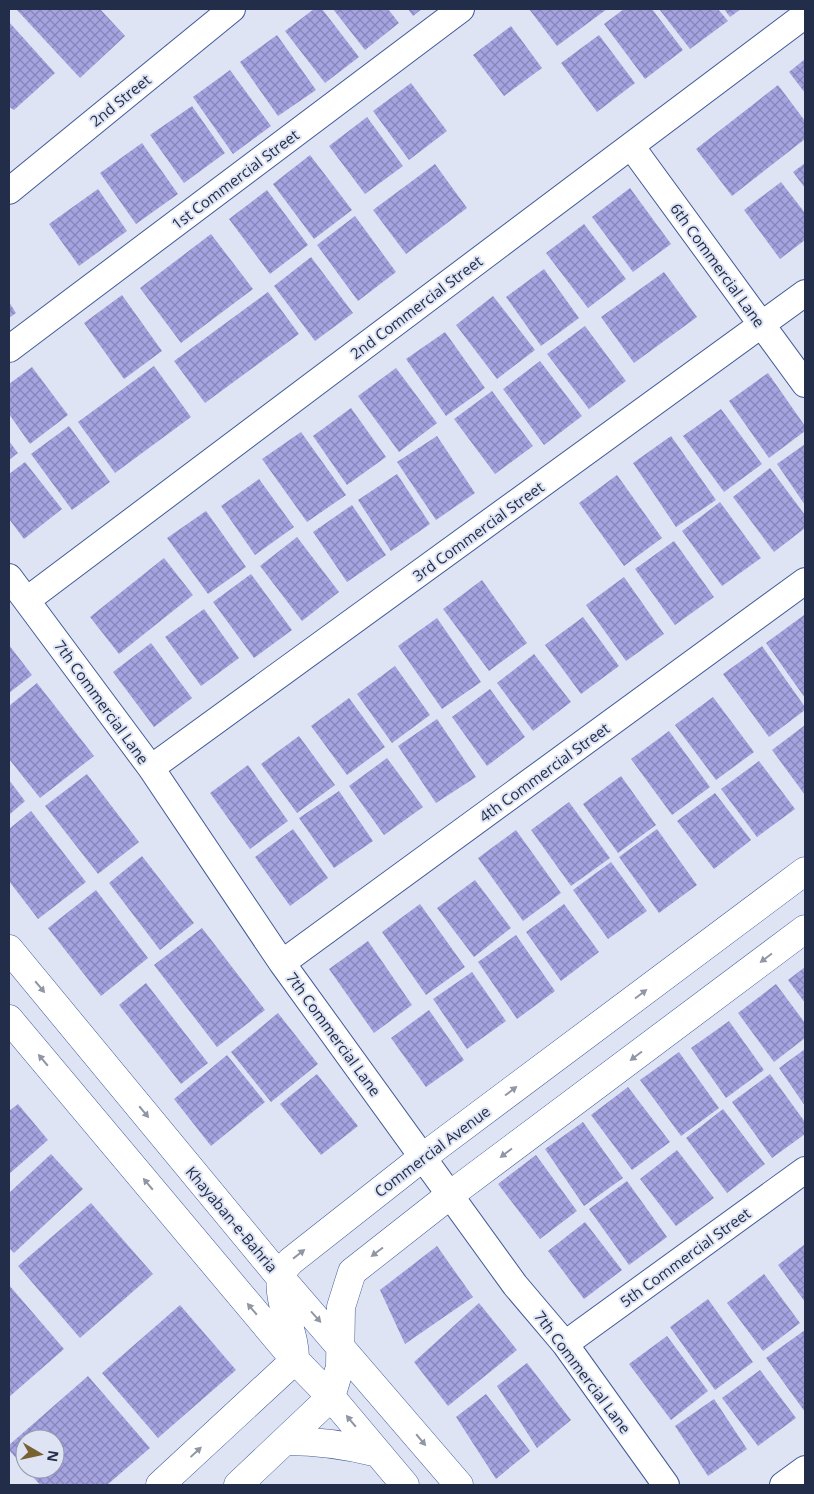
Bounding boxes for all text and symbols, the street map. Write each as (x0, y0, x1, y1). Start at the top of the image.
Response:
street label: 2nd Street (85, 69, 155, 131)
street label: 1st Commercial Street (167, 124, 303, 234)
street label: 6th Commercial Lane (666, 199, 770, 331)
street label: 2nd Commercial Street (346, 251, 486, 363)
street label: 3rd Commercial Street (408, 477, 548, 585)
street label: 7th Commercial Lane (50, 636, 154, 768)
street label: 4th Commercial Street (475, 718, 613, 826)
one-way arrow (760, 953, 773, 964)
street label: 7th Commercial Lane (282, 968, 386, 1100)
one-way arrow (34, 980, 45, 993)
one-way arrow (634, 989, 648, 999)
one-way arrow (629, 1051, 643, 1061)
one-way arrow (38, 1053, 49, 1066)
one-way arrow (504, 1086, 518, 1096)
street label: Commercial Avenue (370, 1101, 494, 1201)
one-way arrow (138, 1105, 149, 1118)
one-way arrow (499, 1148, 513, 1158)
street label: Khayaban-e-Bahria (182, 1162, 282, 1276)
one-way arrow (142, 1178, 153, 1191)
street label: 5th Commercial Street (616, 1203, 754, 1311)
one-way arrow (371, 1246, 384, 1257)
one-way arrow (292, 1249, 305, 1260)
one-way arrow (247, 1302, 258, 1315)
street label: 7th Commercial Lane (530, 1307, 636, 1437)
one-way arrow (310, 1310, 321, 1323)
one-way arrow (346, 1415, 357, 1427)
north arrow (15, 1429, 65, 1479)
one-way arrow (416, 1434, 427, 1447)
one-way arrow (190, 1446, 202, 1458)
text: N (43, 1449, 64, 1463)

